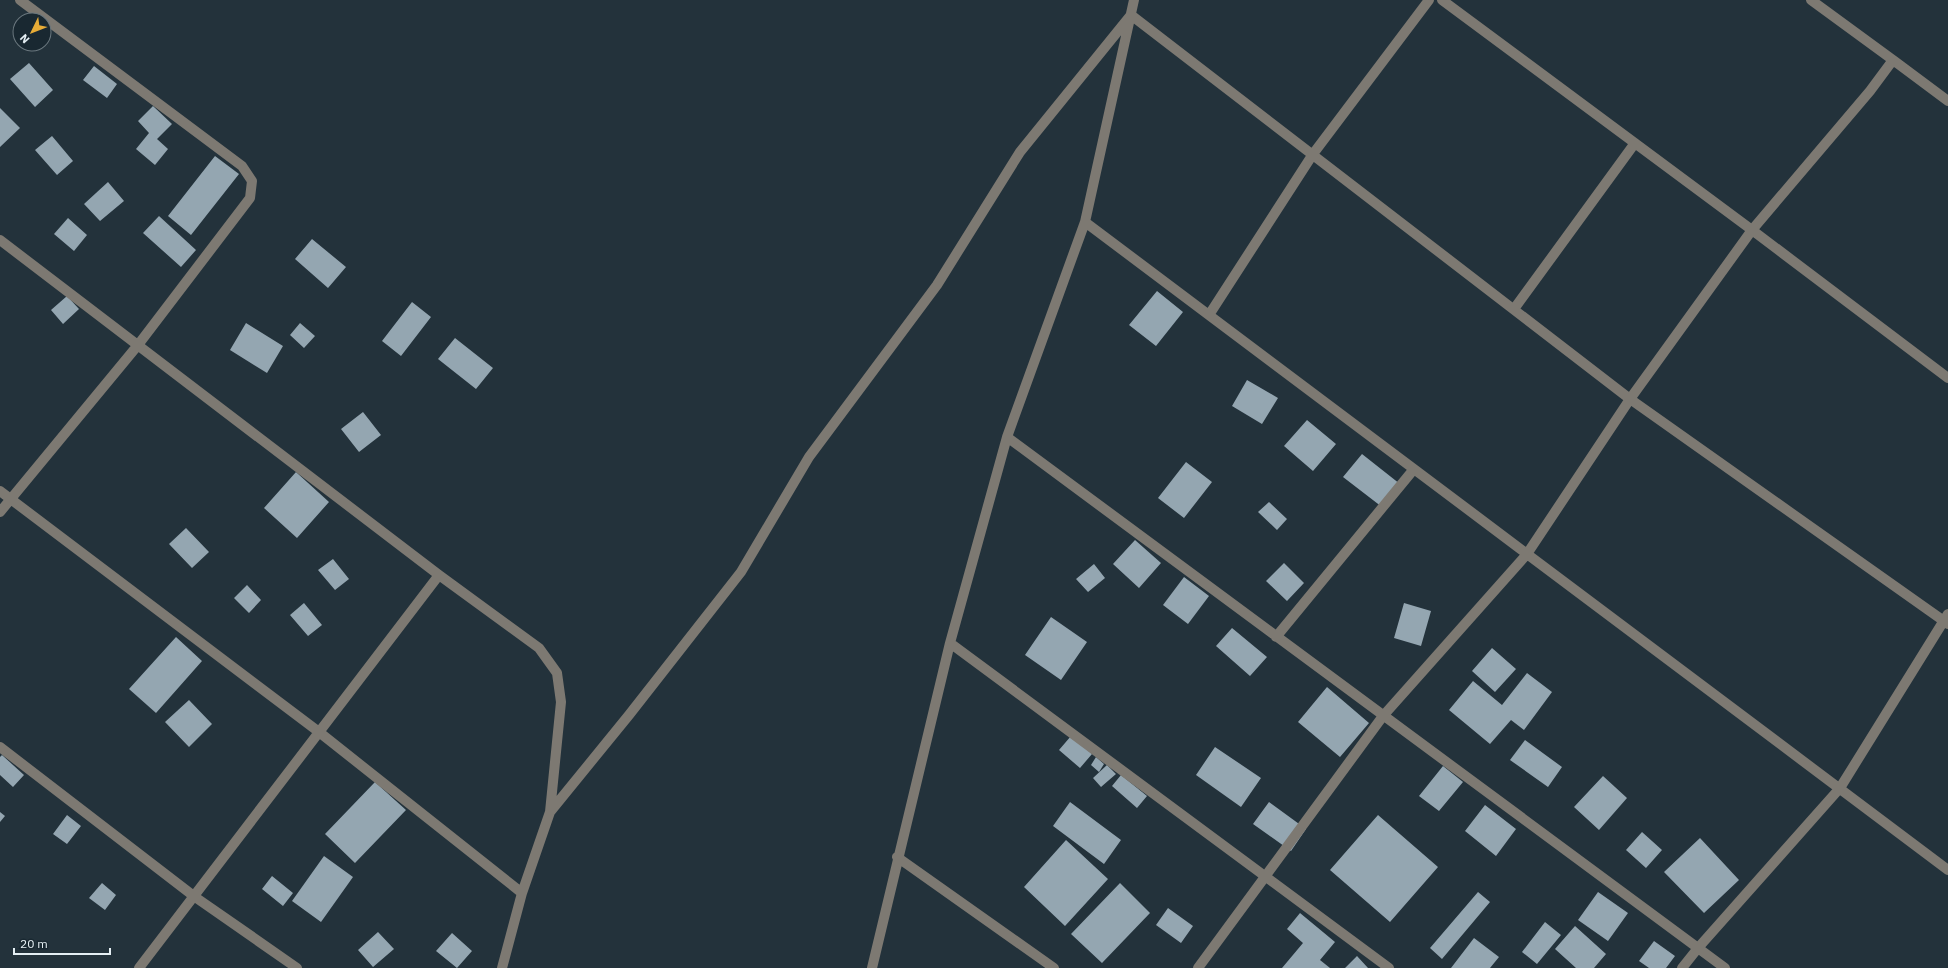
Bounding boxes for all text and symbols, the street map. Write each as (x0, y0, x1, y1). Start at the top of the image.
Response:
north arrow (12, 12, 52, 52)
text: N (17, 31, 33, 47)
scale bar (14, 930, 110, 956)
text: 20 m (20, 936, 48, 951)

